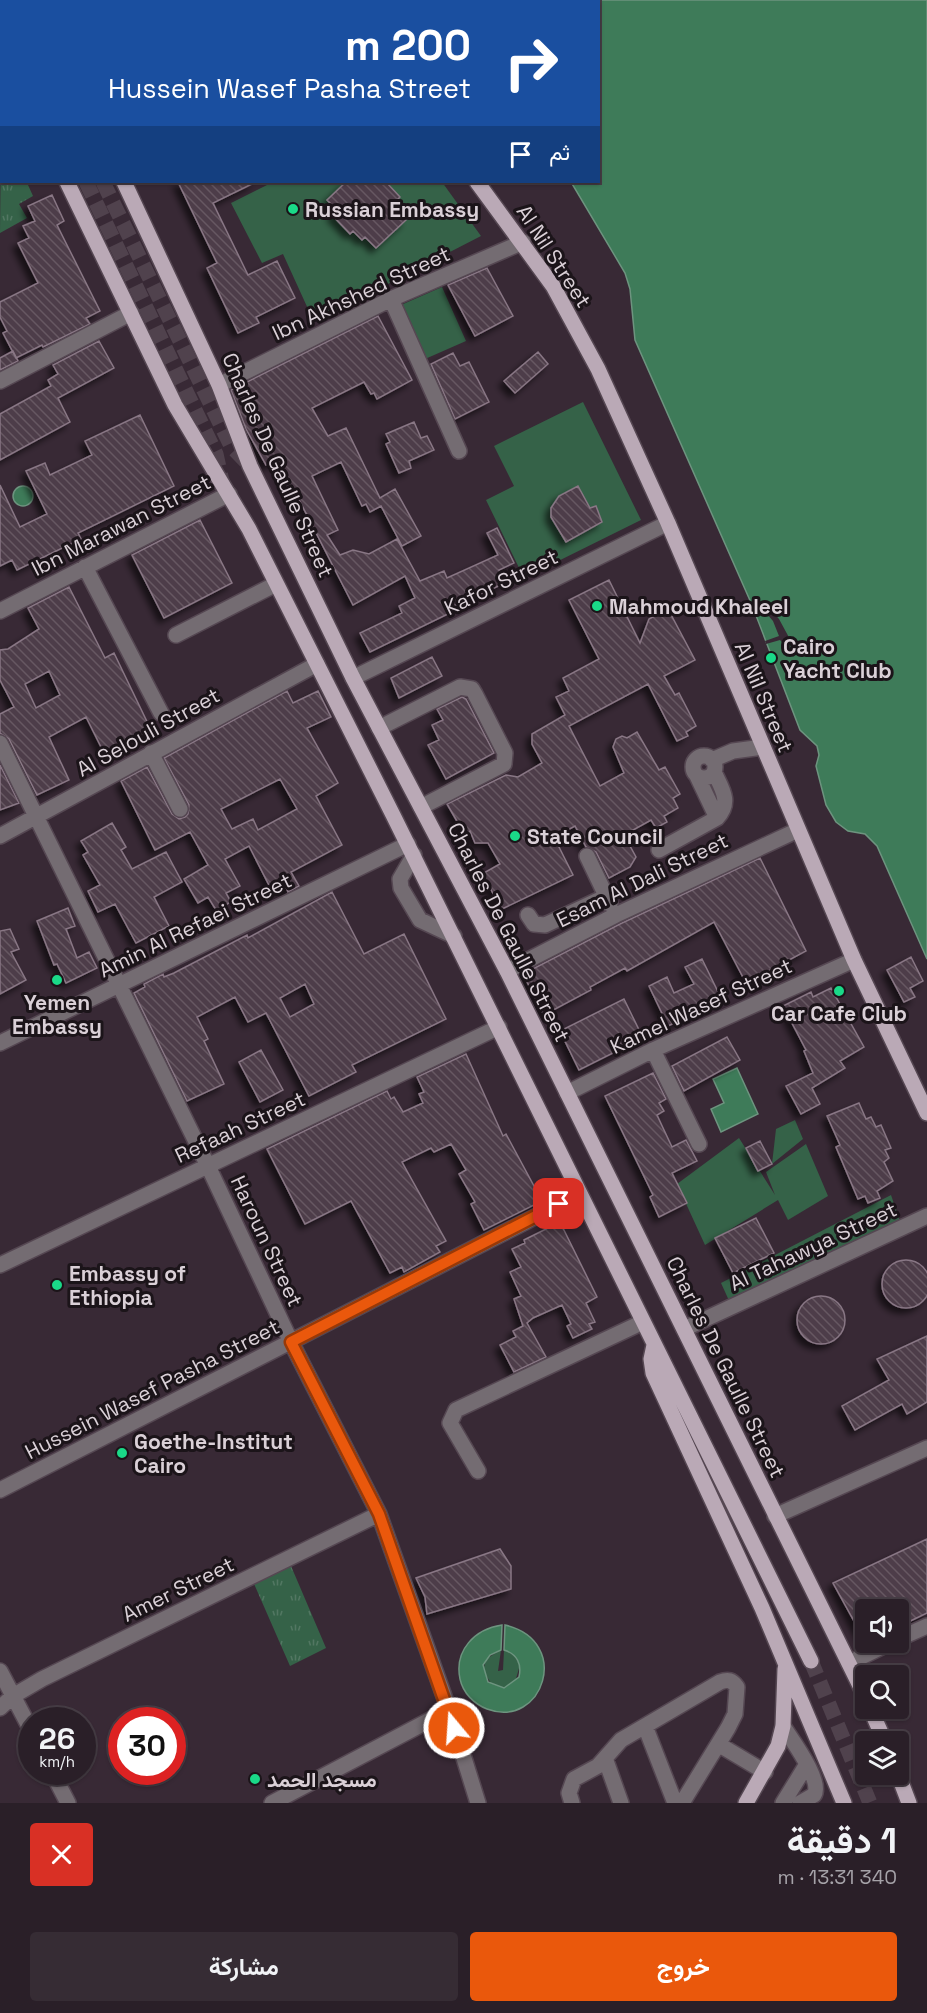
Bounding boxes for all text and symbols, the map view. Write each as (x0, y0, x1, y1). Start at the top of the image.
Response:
text: 200 m (345, 19, 471, 72)
icon: right (492, 24, 570, 102)
text: Hussein Wasef Pasha Street (108, 71, 471, 106)
icon: arrive (504, 138, 537, 171)
text: ثم (549, 138, 570, 166)
place label: Russian Embassy (305, 196, 479, 223)
street label: Al Nil Street (511, 199, 597, 313)
marker: Russian Embassy (286, 202, 300, 216)
street label: Ibn Akhshed Street (268, 240, 454, 346)
street label: Charles De Gaulle Street (216, 349, 340, 581)
street label: Ibn Marawan Street (27, 468, 215, 582)
street label: Kafor Street (440, 543, 562, 621)
place label: Mahmoud Khaleel (609, 593, 789, 620)
marker: Mahmoud Khaleel (590, 599, 604, 613)
place label: Cairo Yacht Club (783, 633, 892, 684)
street label: Al Nil Street (729, 638, 799, 756)
marker: Cairo Yacht Club (764, 651, 778, 665)
street label: Al Selouli Street (72, 681, 224, 783)
street label: Charles De Gaulle Street (442, 818, 576, 1046)
place label: State Council (527, 823, 663, 850)
street label: Esam Al Dali Street (552, 827, 732, 933)
marker: State Council (508, 829, 522, 843)
street label: Amin Al Refaei Street (94, 867, 296, 983)
street label: Kamel Wasef Street (606, 952, 796, 1060)
marker: Yemen Embassy (50, 973, 64, 987)
marker: Car Cafe Club (832, 984, 846, 998)
place label: Yemen Embassy (12, 989, 102, 1040)
place label: Car Cafe Club (771, 1000, 907, 1027)
street label: Refaah Street (170, 1085, 310, 1169)
street label: Haroun Street (225, 1171, 309, 1311)
pin (533, 1178, 584, 1229)
icon: arrive (542, 1187, 575, 1220)
street label: Al Tahawya Street (725, 1195, 901, 1297)
street label: Charles De Gaulle Street (661, 1252, 791, 1482)
place label: Embassy of Ethiopia (69, 1260, 186, 1311)
marker: Embassy of Ethiopia (50, 1278, 64, 1292)
street label: Hussein Wasef Pasha Street (20, 1313, 284, 1465)
place label: Goethe-Institut Cairo (134, 1428, 293, 1479)
marker: Goethe-Institut Cairo (115, 1446, 129, 1460)
street label: Amer Street (118, 1550, 238, 1628)
map controls (855, 1599, 909, 1785)
button: sound (855, 1599, 909, 1653)
button: search (855, 1665, 909, 1719)
position arrow (422, 1696, 486, 1760)
speed limit sign: 30 (108, 1707, 186, 1785)
text: 26 (39, 1719, 75, 1758)
button: layers (855, 1731, 909, 1785)
text: km/h (39, 1752, 75, 1771)
place label: مسجد الحمد (267, 1766, 377, 1793)
marker: مسجد الحمد (248, 1772, 262, 1786)
text: 1 دقيقة (787, 1818, 897, 1864)
button: close (30, 1823, 93, 1886)
text: 340 m · 13:31 (778, 1864, 897, 1890)
button: مشاركة (30, 1932, 458, 2001)
button: خروج (470, 1932, 897, 2001)

